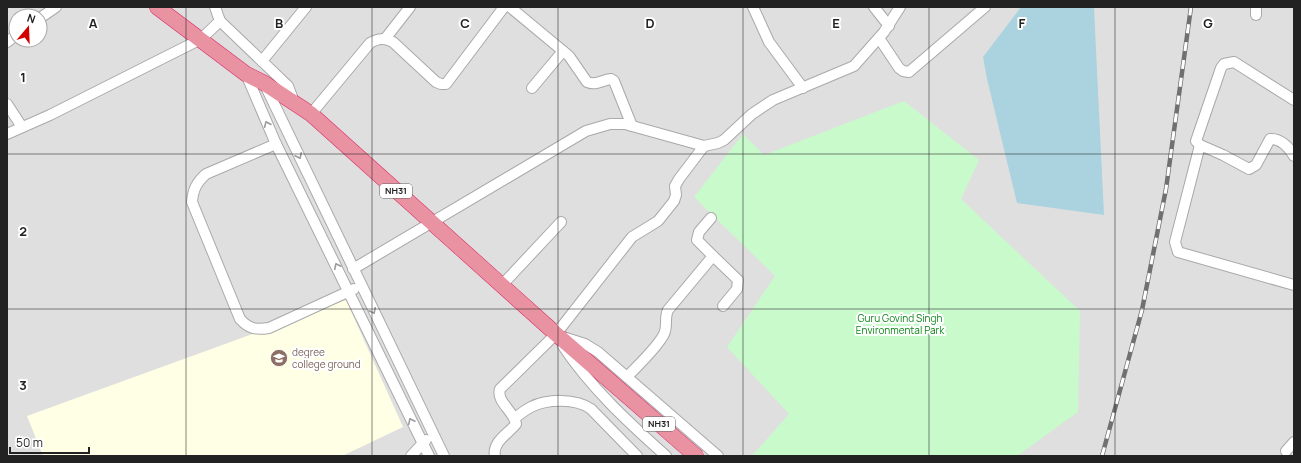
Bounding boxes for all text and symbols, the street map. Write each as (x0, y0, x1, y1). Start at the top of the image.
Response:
north arrow (8, 8, 48, 48)
text: N (25, 10, 38, 26)
text: A (89, 14, 98, 32)
text: B (275, 14, 283, 32)
text: C (460, 14, 470, 32)
text: D (645, 14, 655, 32)
text: E (832, 14, 840, 32)
text: F (1019, 14, 1026, 32)
text: G (1203, 14, 1213, 32)
text: 1 (20, 68, 26, 86)
one-way arrow (264, 121, 272, 128)
one-way arrow (294, 152, 302, 159)
road number: NH31 (380, 184, 412, 198)
text: 2 (19, 222, 27, 240)
one-way arrow (334, 263, 342, 270)
one-way arrow (368, 307, 376, 314)
park label: Guru Govind Singh Environmental Park (856, 311, 945, 337)
place label: degree college ground (292, 345, 361, 371)
school or university icon: degree college ground (269, 348, 289, 368)
text: 3 (19, 376, 27, 394)
road number: NH31 (643, 417, 675, 431)
one-way arrow (408, 418, 416, 425)
scale bar (10, 429, 89, 455)
text: 50 m (16, 434, 43, 451)

